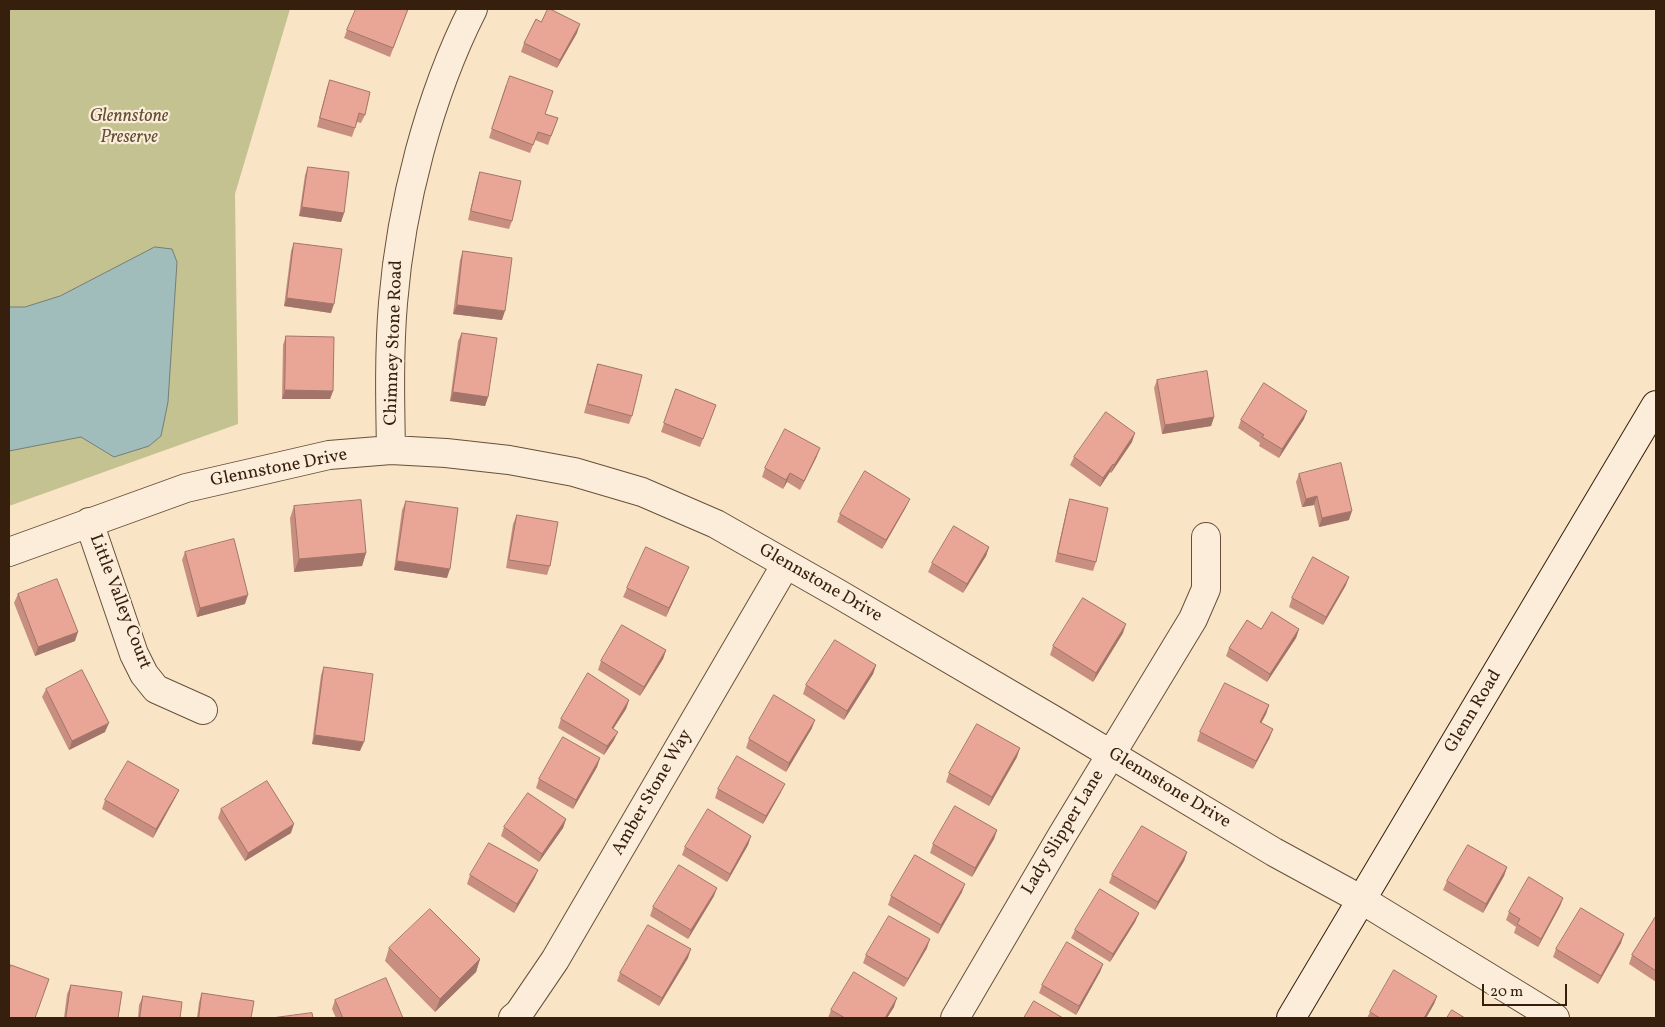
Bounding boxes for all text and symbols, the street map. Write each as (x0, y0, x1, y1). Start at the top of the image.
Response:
park label: Glennstone Preserve (90, 107, 168, 150)
street label: Chimney Stone Road (381, 260, 409, 426)
street label: Glennstone Drive (209, 445, 349, 493)
street label: Little Valley Court (83, 531, 155, 673)
street label: Glennstone Drive (754, 540, 886, 628)
street label: Glenn Road (1441, 667, 1507, 757)
street label: Amber Stone Way (608, 726, 698, 860)
street label: Glennstone Drive (1104, 744, 1234, 834)
street label: Lady Slipper Lane (1018, 767, 1110, 899)
scale bar (1485, 974, 1570, 1006)
text: 20 m (1490, 982, 1523, 1003)

